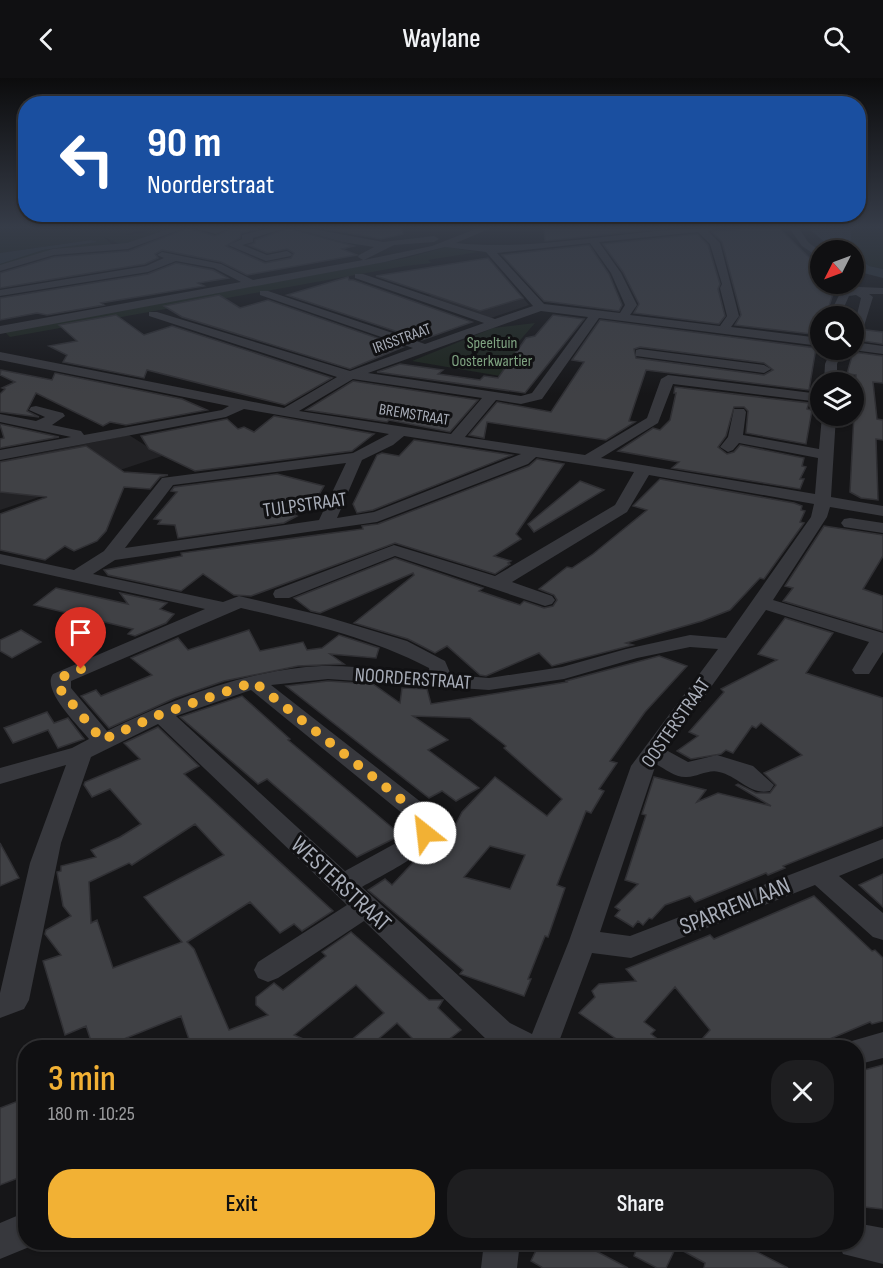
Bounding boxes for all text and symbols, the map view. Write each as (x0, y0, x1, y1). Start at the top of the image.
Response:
icon: back (30, 23, 63, 56)
text: Waylane (402, 23, 481, 55)
icon: search (820, 23, 853, 56)
text: 90 m (147, 118, 221, 169)
icon: left (48, 120, 126, 198)
text: Noorderstraat (147, 169, 274, 201)
north arrow (810, 240, 864, 294)
map controls (810, 240, 864, 426)
button: search (810, 306, 864, 360)
street label: IRISSTRAAT (370, 320, 434, 358)
park label: Speeltuin Oosterkwartier (452, 334, 533, 371)
button: layers (810, 372, 864, 426)
street label: BREMSTRAAT (378, 400, 451, 430)
street label: TULPSTRAAT (262, 487, 348, 523)
pin (55, 607, 106, 669)
icon: arrive (64, 616, 97, 649)
street label: NOORDERSTRAAT (354, 663, 472, 695)
street label: OOSTERSTRAAT (636, 674, 716, 772)
position arrow (393, 801, 457, 865)
street label: WESTERSTRAAT (285, 830, 397, 938)
street label: SPARRENLAAN (675, 871, 795, 941)
text: 3 min (48, 1058, 116, 1101)
button: close (771, 1060, 834, 1123)
text: 180 m · 10:25 (48, 1102, 135, 1126)
button: Exit (48, 1169, 435, 1238)
button: Share (447, 1169, 834, 1238)

